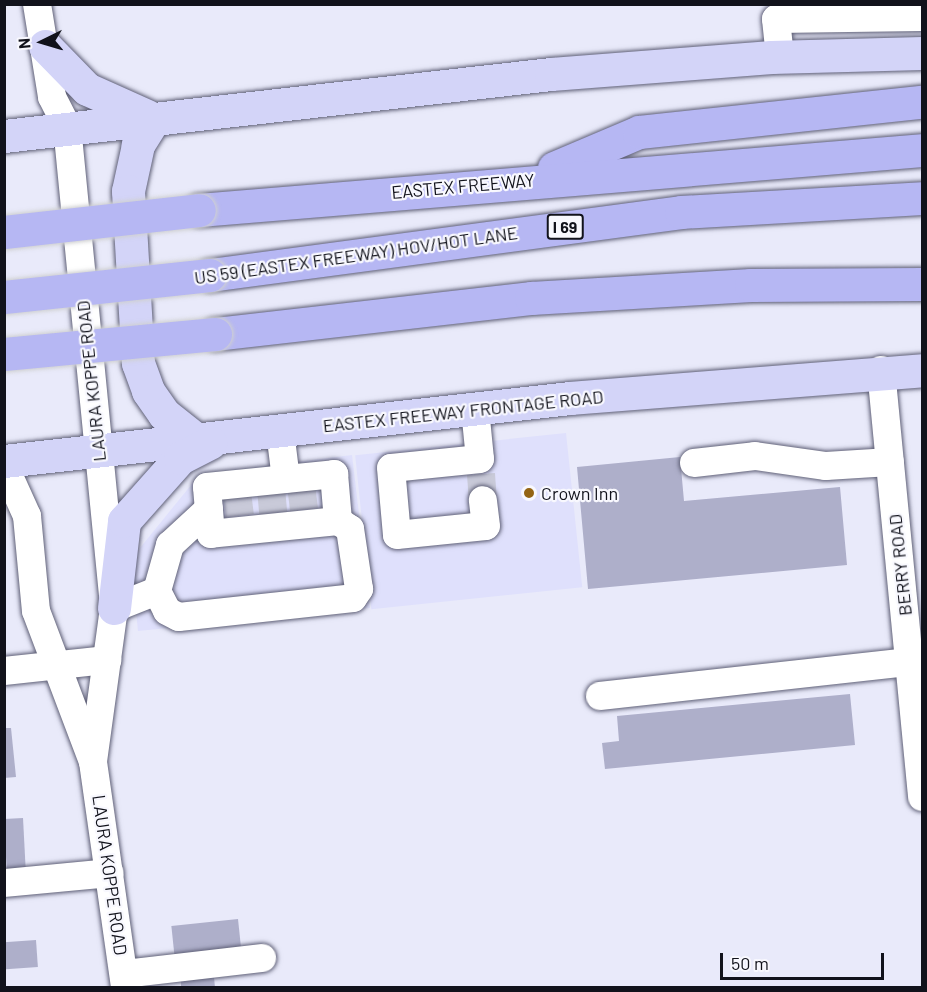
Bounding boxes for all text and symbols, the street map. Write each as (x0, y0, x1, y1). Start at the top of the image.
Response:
north arrow (12, 12, 72, 72)
text: N (14, 37, 33, 50)
street label: EASTEX FREEWAY (390, 169, 536, 203)
road number: I 69 (546, 214, 584, 240)
street label: US 59 (EASTEX FREEWAY) HOV/HOT LANE (193, 222, 519, 288)
street label: LAURA KOPPE ROAD (72, 299, 110, 463)
street label: EASTEX FREEWAY FRONTAGE ROAD (322, 386, 604, 436)
place label: Crown Inn (541, 482, 618, 504)
marker: Crown Inn (522, 486, 536, 500)
street label: BERRY ROAD (884, 513, 916, 617)
street label: LAURA KOPPE ROAD (88, 793, 132, 957)
scale bar (723, 941, 886, 979)
text: 50 m (731, 952, 769, 974)

